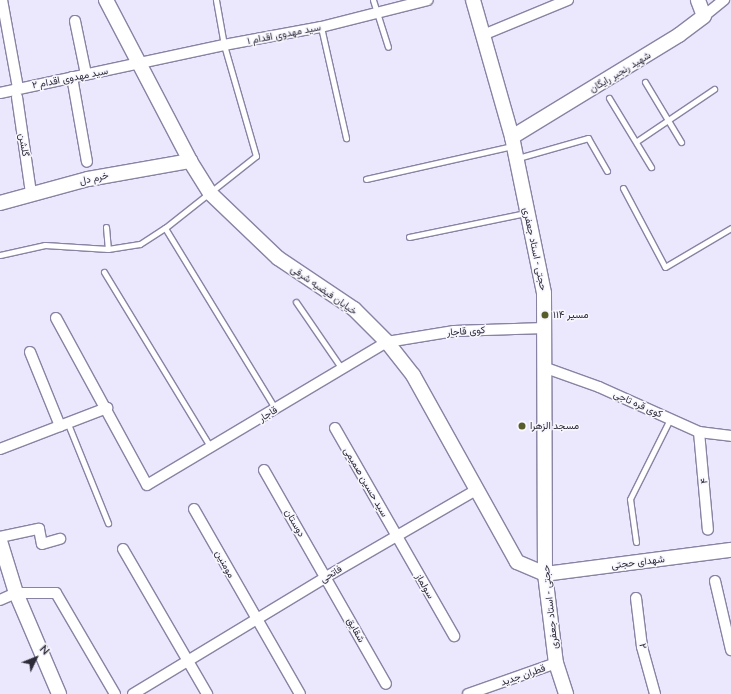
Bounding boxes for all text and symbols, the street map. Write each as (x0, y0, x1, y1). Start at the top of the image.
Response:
street label: سید مهدوی اقدام ۱ (246, 21, 322, 47)
street label: شهید رنجبر رایگان (587, 49, 653, 95)
street label: سید مهدوی اقدام ۲ (31, 65, 109, 91)
street label: گلشن (16, 133, 32, 157)
street label: خرم دل (78, 169, 110, 187)
street label: حجتی - استاد جعفری (520, 206, 550, 292)
street label: خیابان فیضیه شرقی (289, 263, 359, 317)
place label: مسیر ۱۱۴ (553, 309, 589, 321)
marker: مسیر ۱۱۴ (540, 310, 550, 320)
street label: کوی قاجار (446, 324, 486, 338)
street label: کوی قره تاجی (612, 388, 664, 420)
street label: قاجار (256, 404, 280, 424)
place label: مسجد الزهرا (530, 420, 579, 432)
marker: مسجد الزهرا (517, 421, 527, 431)
street label: سید حسین صمیمی (341, 445, 391, 519)
street label: ۴ (698, 478, 710, 484)
street label: دوستان (282, 507, 308, 539)
street label: مومنین (213, 548, 237, 580)
street label: شهدای حجتی (611, 553, 665, 571)
street label: فاتحی (318, 563, 344, 585)
street label: حجتی - استاد جعفری (540, 564, 560, 650)
street label: سولماز (413, 571, 437, 601)
street label: شقایق (344, 616, 368, 644)
north arrow (16, 638, 56, 678)
text: N (37, 642, 53, 657)
street label: ۲ (637, 642, 649, 650)
street label: قطران جدید (499, 662, 547, 688)

